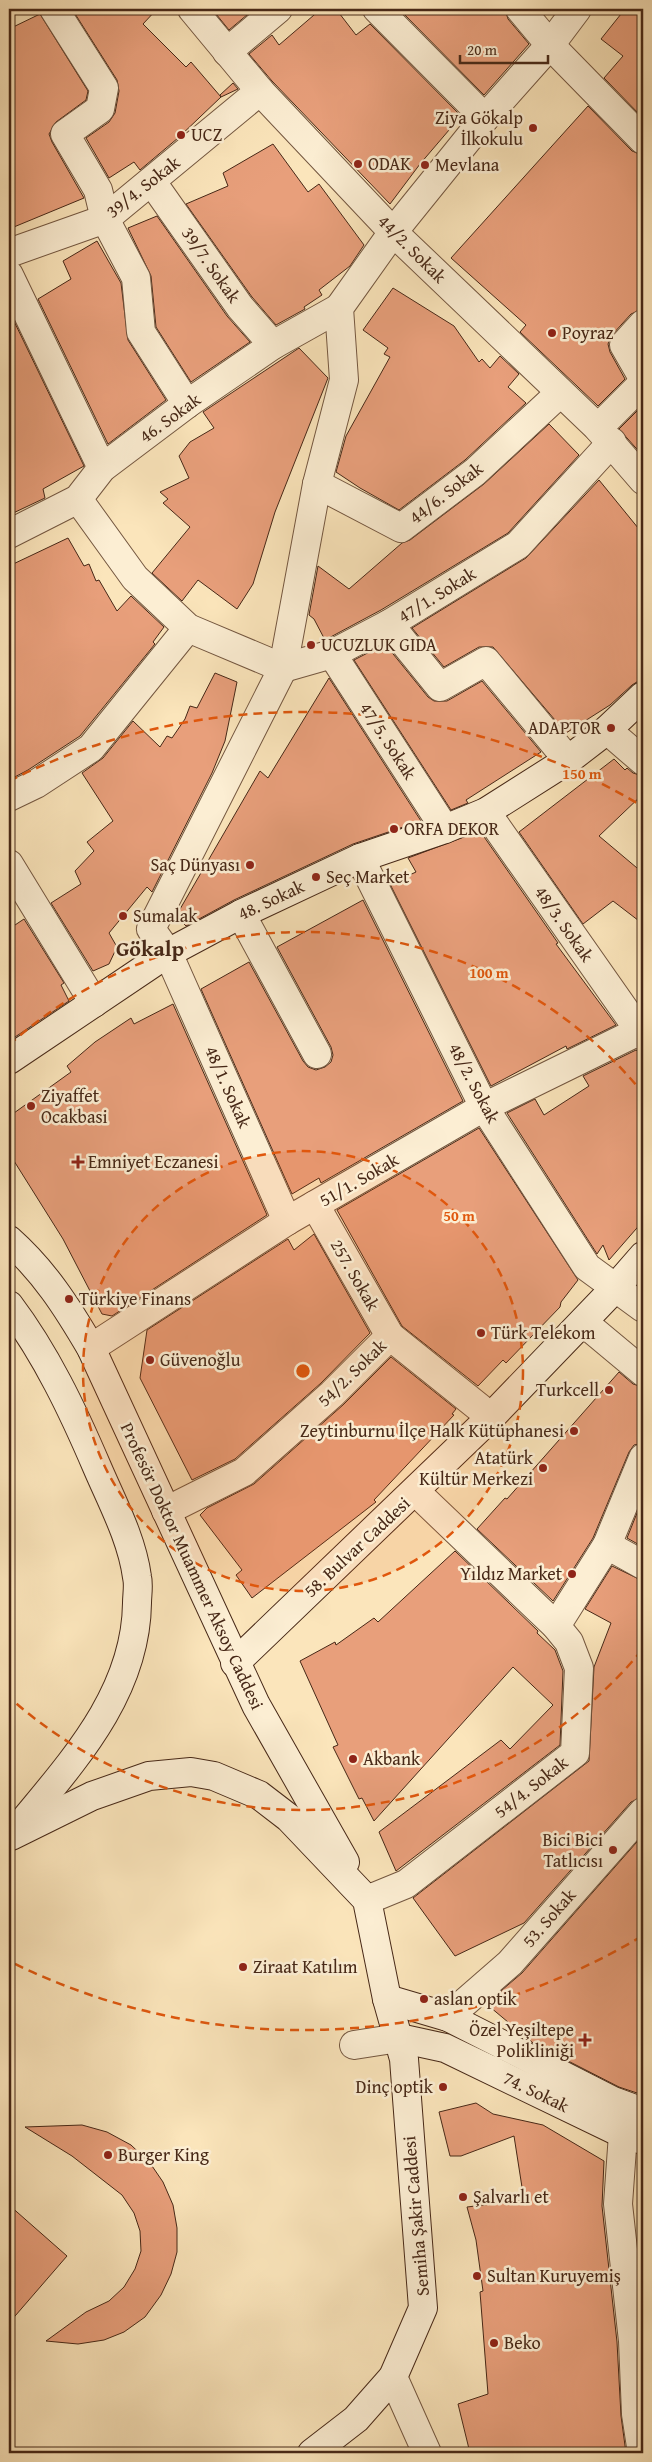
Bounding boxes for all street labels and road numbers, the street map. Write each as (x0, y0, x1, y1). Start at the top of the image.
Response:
street label: 39/4. Sokak (100, 148, 186, 224)
street label: 44/2. Sokak (372, 208, 453, 290)
street label: 39/7. Sokak (175, 221, 248, 309)
street label: 46. Sokak (133, 385, 207, 449)
street label: 44/6. Sokak (403, 454, 489, 530)
street label: 47/1. Sokak (392, 559, 482, 629)
street label: 47/5. Sokak (353, 697, 424, 786)
street label: 48. Sokak (233, 872, 309, 927)
street label: 48/3. Sokak (528, 880, 601, 968)
street label: 48/2. Sokak (442, 1038, 507, 1129)
street label: 48/1. Sokak (198, 1041, 259, 1133)
street label: 51/1. Sokak (314, 1146, 404, 1213)
street label: 257. Sokak (324, 1234, 387, 1316)
street label: 54/2. Sokak (311, 1332, 393, 1413)
street label: Profesör Doktor Muammer Aksoy Caddesi (114, 1418, 271, 1714)
street label: 58. Bulvar Caddesi (297, 1490, 416, 1603)
street label: 54/4. Sokak (488, 1748, 574, 1824)
street label: 53. Sokak (515, 1882, 582, 1953)
street label: 74. Sokak (499, 2064, 575, 2119)
street label: Semiha Şakir Caddesi (395, 2135, 436, 2297)

